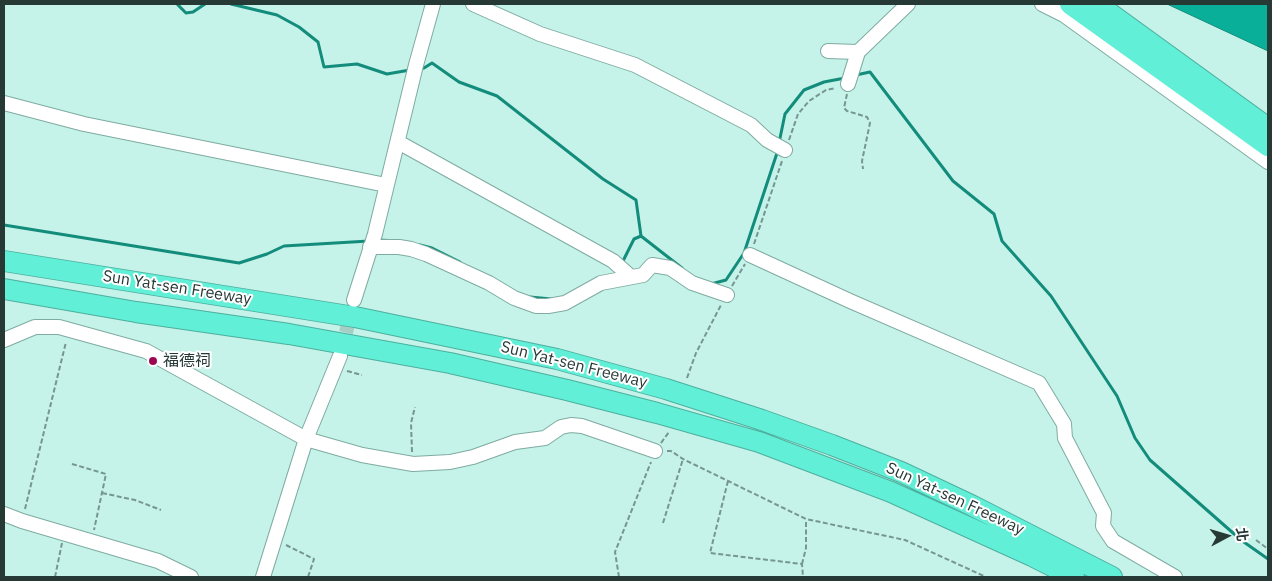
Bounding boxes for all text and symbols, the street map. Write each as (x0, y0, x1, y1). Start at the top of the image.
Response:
street label: Sun Yat-sen Freeway (101, 267, 253, 309)
street label: Sun Yat-sen Freeway (499, 338, 649, 392)
place label: 福德祠 (163, 351, 211, 371)
marker: 福德祠 (147, 355, 159, 367)
street label: Sun Yat-sen Freeway (883, 459, 1027, 539)
north arrow (1202, 511, 1252, 561)
text: 北 (1232, 527, 1252, 542)

